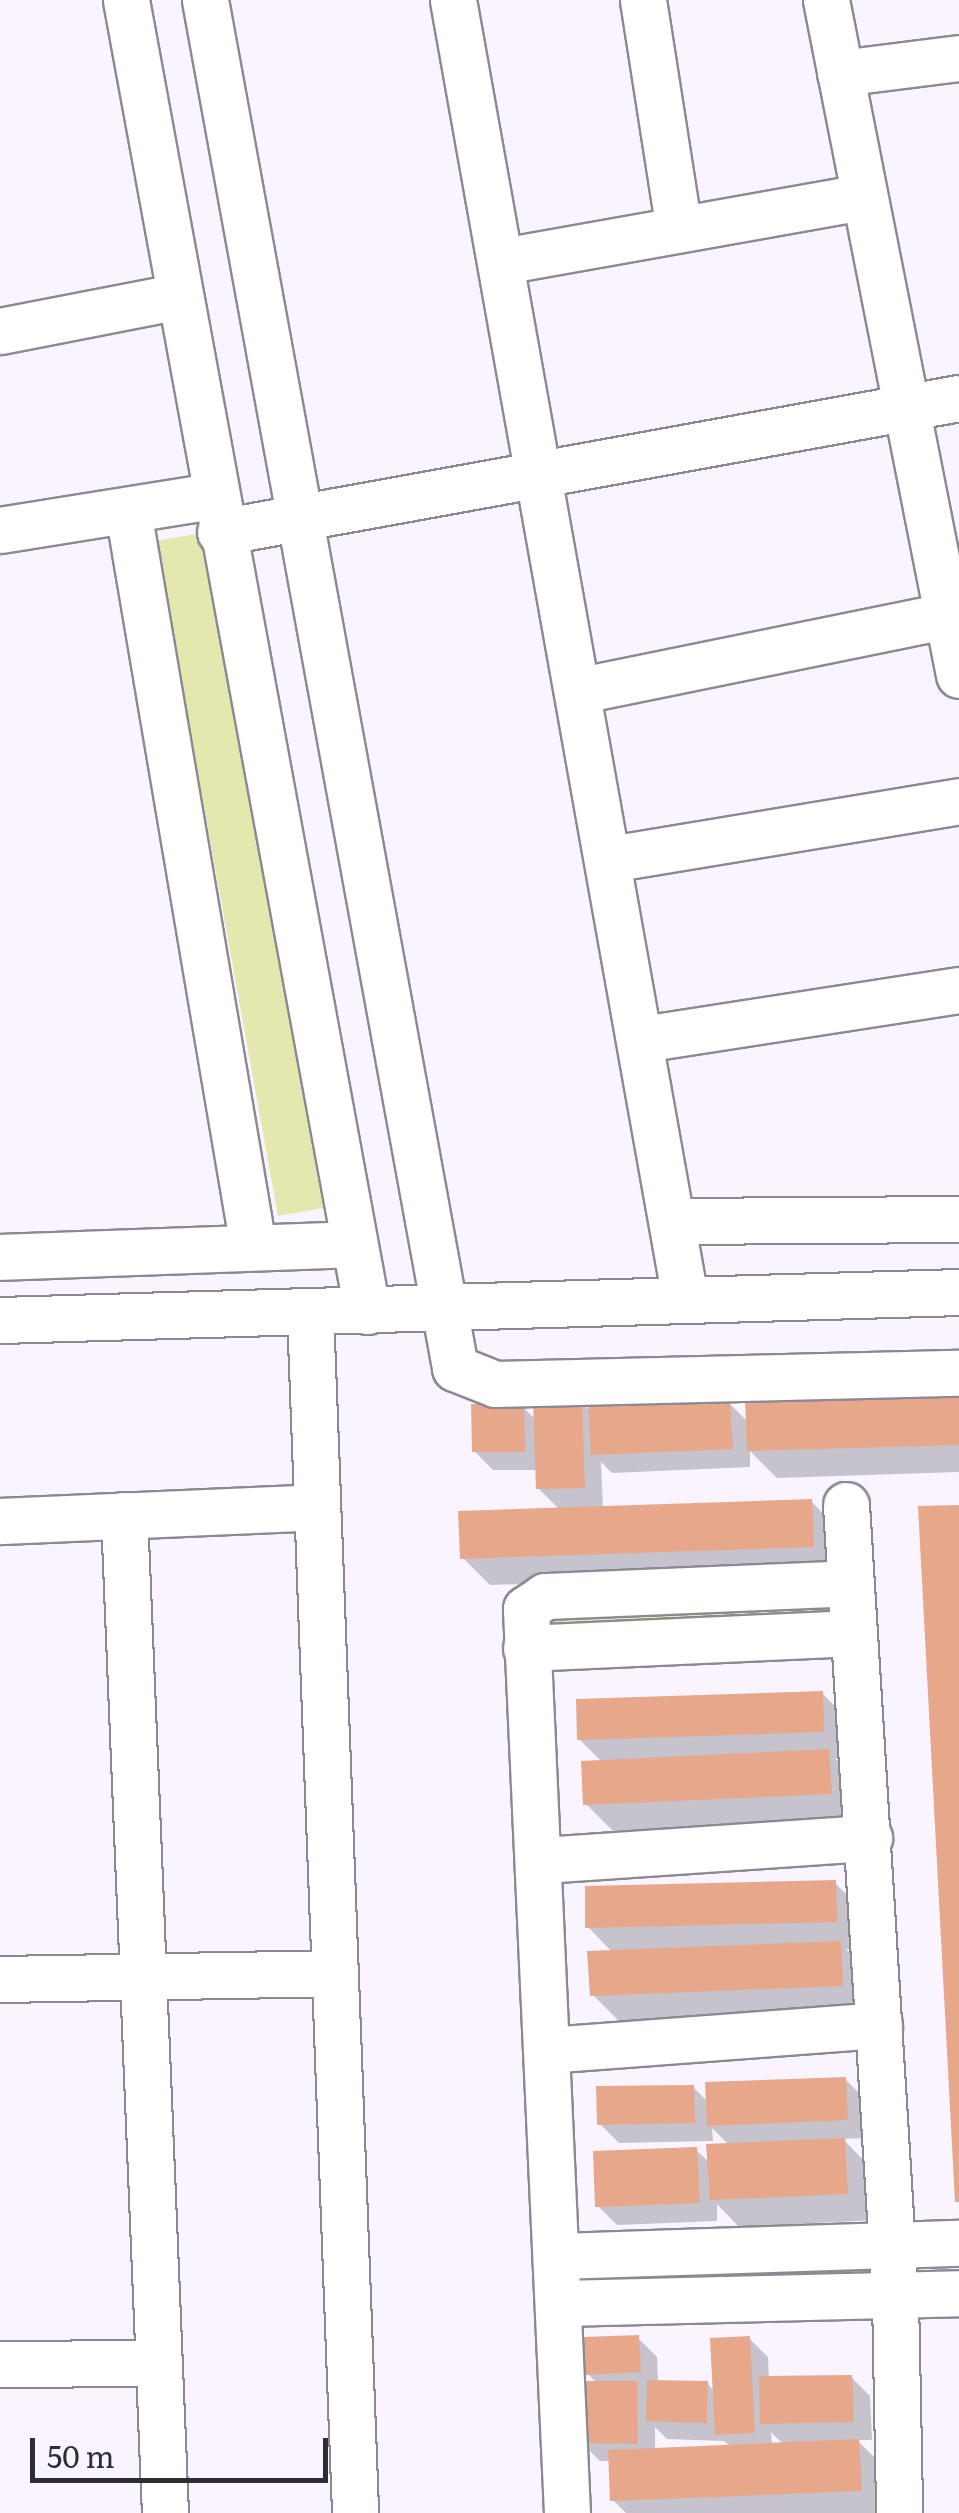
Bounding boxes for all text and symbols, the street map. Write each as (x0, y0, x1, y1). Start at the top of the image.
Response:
scale bar (35, 2418, 332, 2480)
text: 50 m (47, 2433, 115, 2477)

